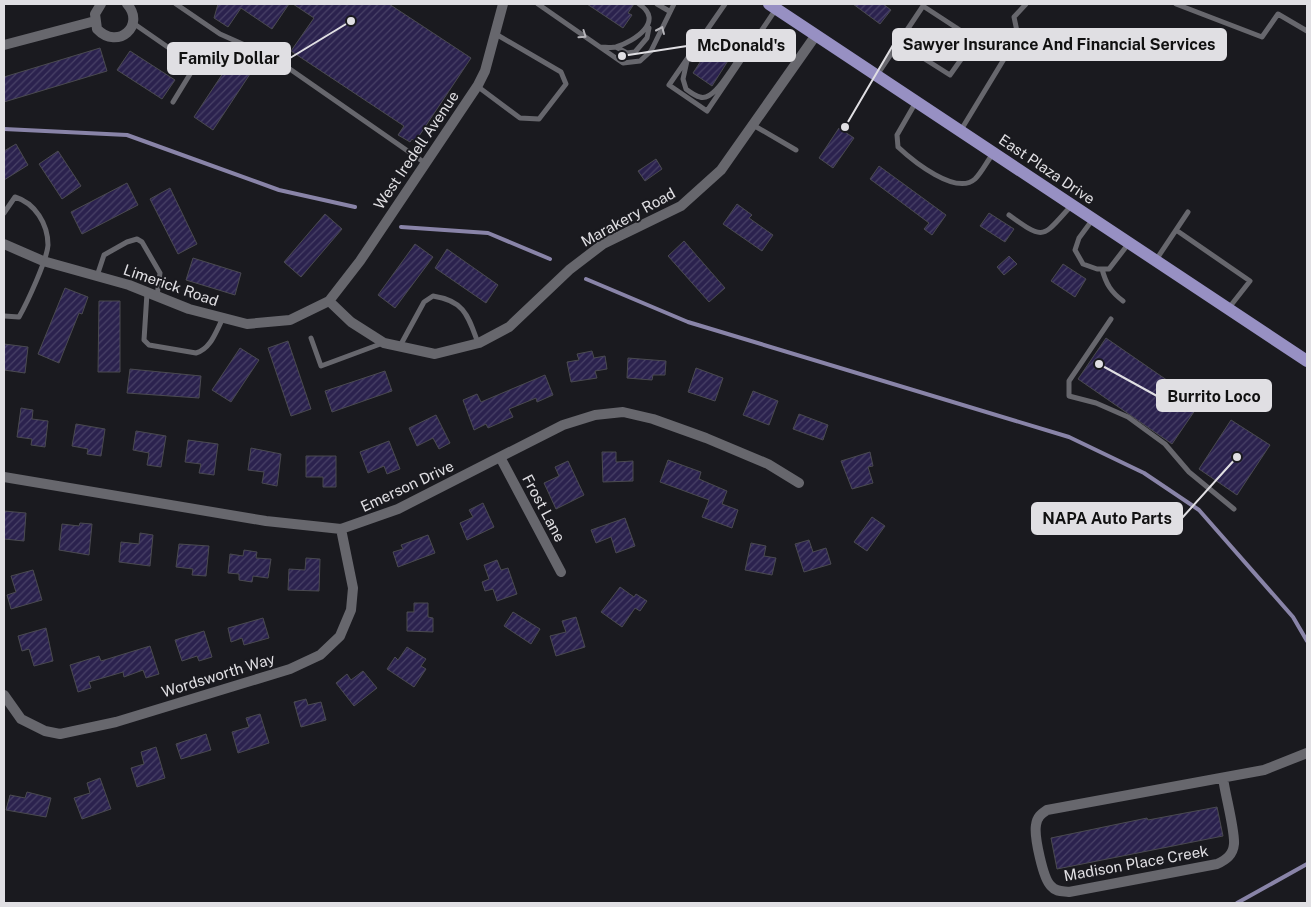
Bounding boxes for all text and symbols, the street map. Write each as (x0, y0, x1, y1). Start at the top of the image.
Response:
one-way arrow (654, 26, 665, 35)
one-way arrow (577, 29, 587, 38)
callout: Sawyer Insurance And Financial Services (893, 29, 1226, 60)
callout: McDonald's (687, 30, 795, 61)
text: Sawyer Insurance And Financial Services (902, 35, 1216, 54)
text: McDonald's (697, 36, 785, 55)
callout: Family Dollar (168, 43, 290, 74)
text: Family Dollar (178, 49, 280, 68)
street label: West Iredell Avenue (370, 88, 462, 212)
street label: East Plaza Drive (996, 131, 1098, 207)
street label: Marakery Road (578, 184, 678, 250)
street label: Limerick Road (121, 261, 221, 309)
callout: Burrito Loco (1157, 380, 1271, 411)
text: Burrito Loco (1167, 387, 1261, 406)
street label: Emerson Drive (358, 457, 456, 515)
street label: Frost Lane (519, 471, 569, 545)
callout: NAPA Auto Parts (1032, 503, 1182, 534)
text: NAPA Auto Parts (1042, 509, 1172, 528)
street label: Wordsworth Way (159, 650, 277, 700)
street label: Madison Place Creek (1062, 842, 1210, 884)

